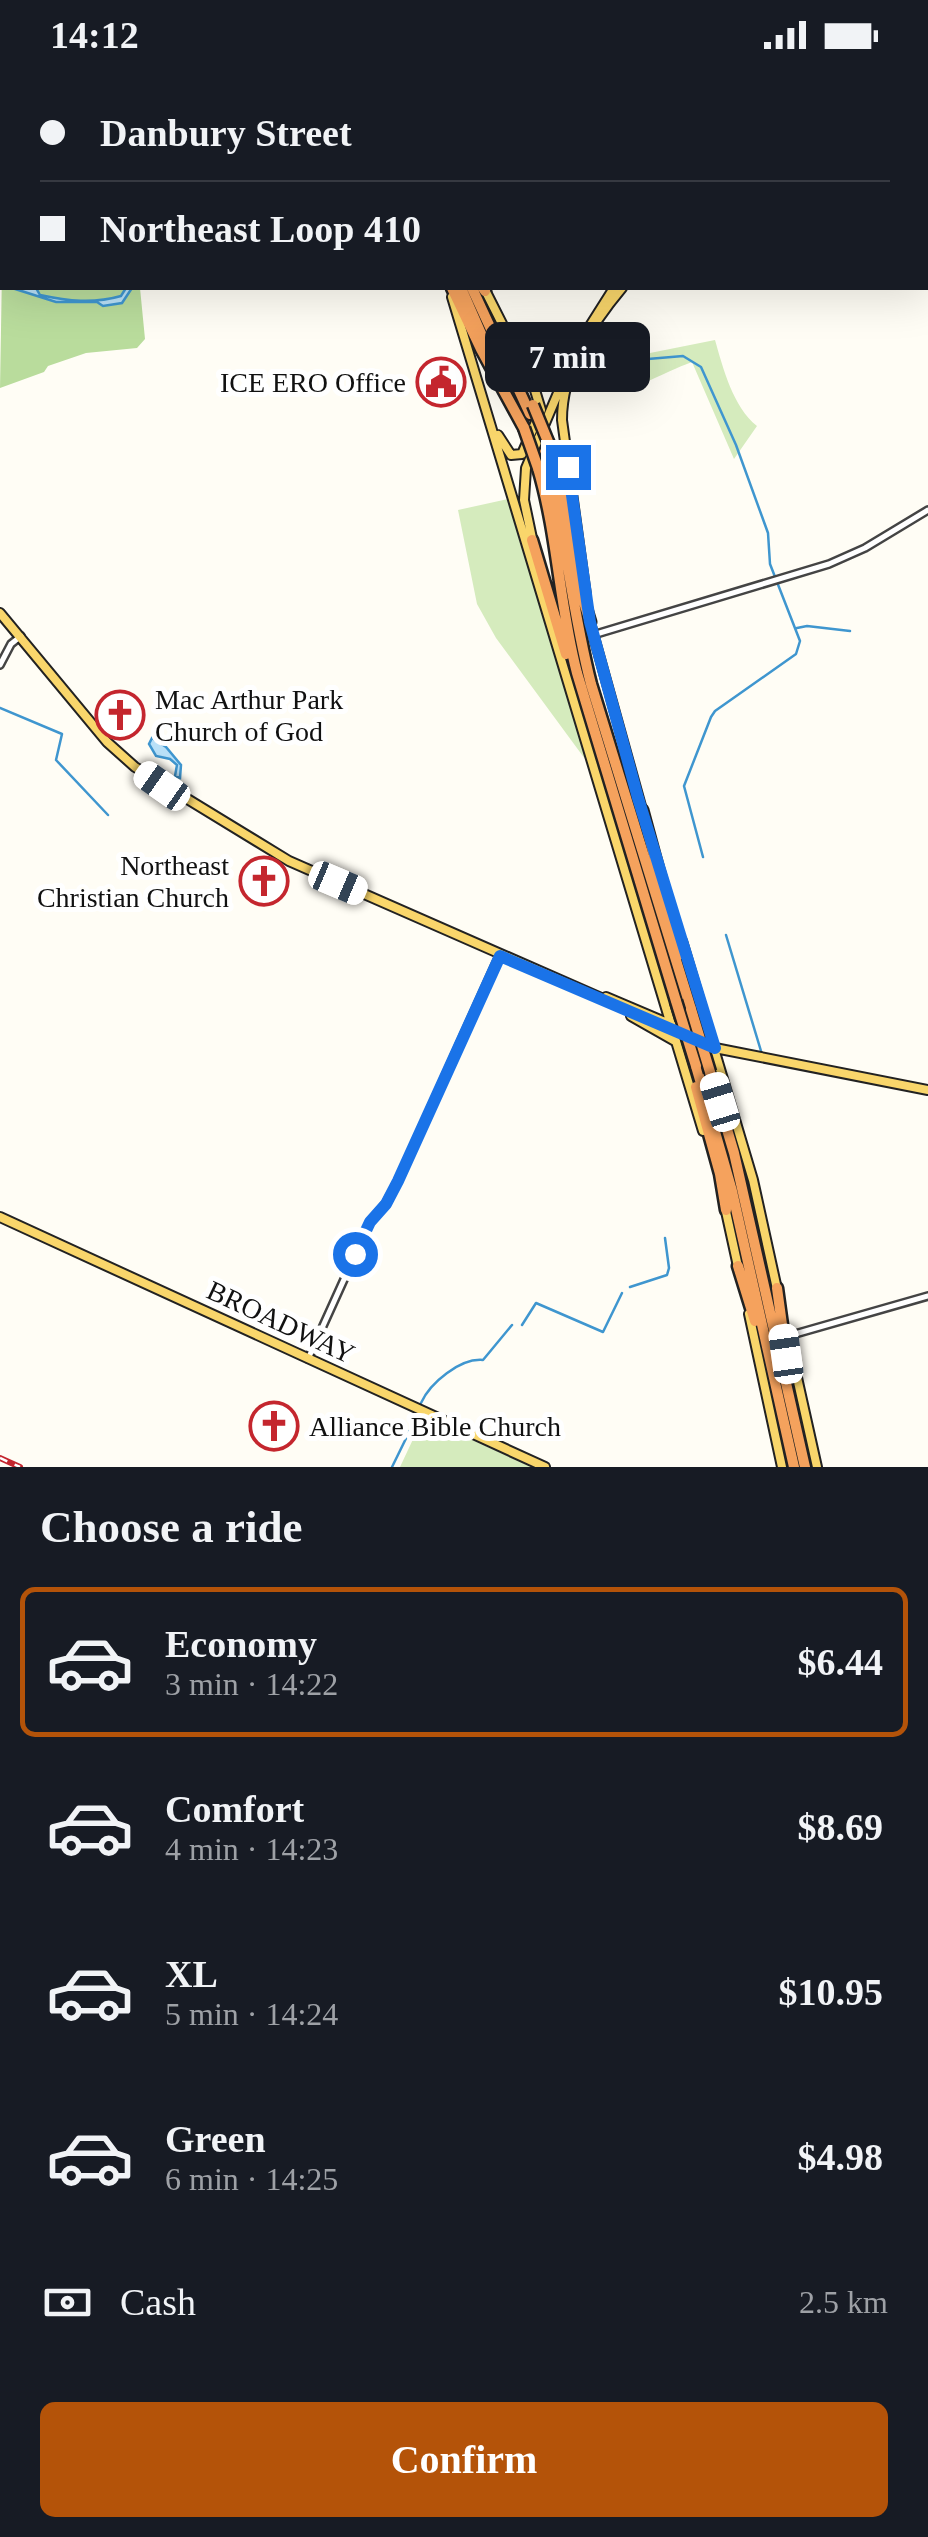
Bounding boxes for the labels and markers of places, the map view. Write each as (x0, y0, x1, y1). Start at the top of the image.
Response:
public building icon: ICE ERO Office (415, 356, 467, 408)
place label: ICE ERO Office (220, 367, 406, 398)
place label: Mac Arthur Park Church of God (155, 684, 343, 747)
church icon: Mac Arthur Park Church of God (94, 689, 146, 741)
place label: Northeast Christian Church (37, 850, 229, 913)
church icon: Northeast Christian Church (238, 855, 290, 907)
church icon: Alliance Bible Church (248, 1400, 300, 1452)
place label: Alliance Bible Church (309, 1411, 561, 1442)

